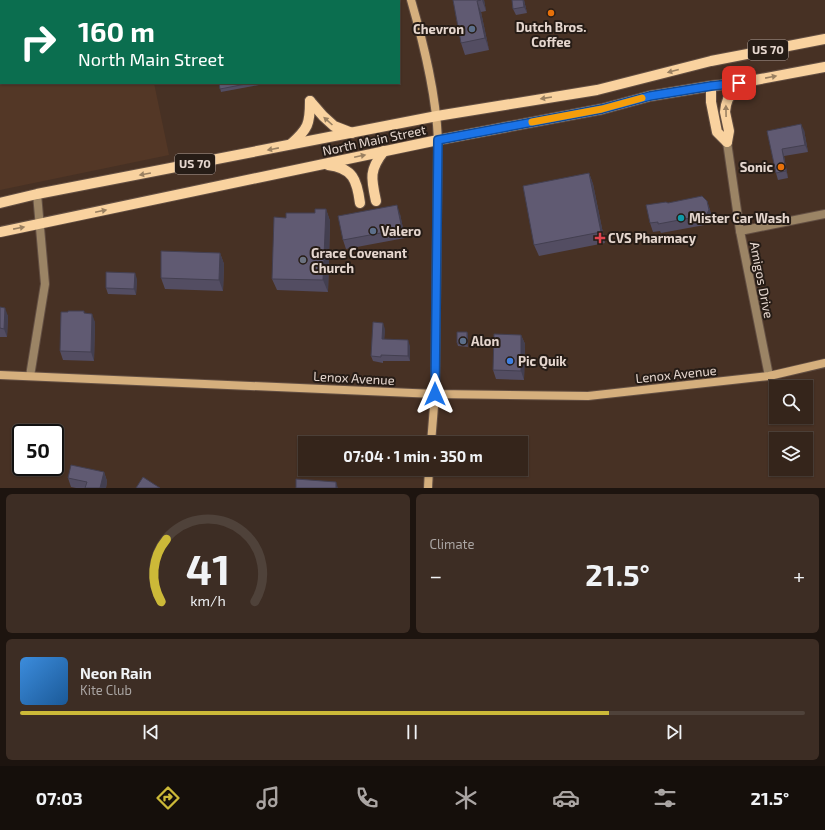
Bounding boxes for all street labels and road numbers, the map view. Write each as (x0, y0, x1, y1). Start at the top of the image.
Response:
road number: US 70 (748, 40, 788, 60)
street label: North Main Street (321, 121, 427, 159)
road number: US 70 (175, 154, 215, 174)
street label: Amigos Drive (747, 240, 777, 320)
street label: Lenox Avenue (635, 362, 717, 386)
street label: Lenox Avenue (313, 368, 395, 388)

